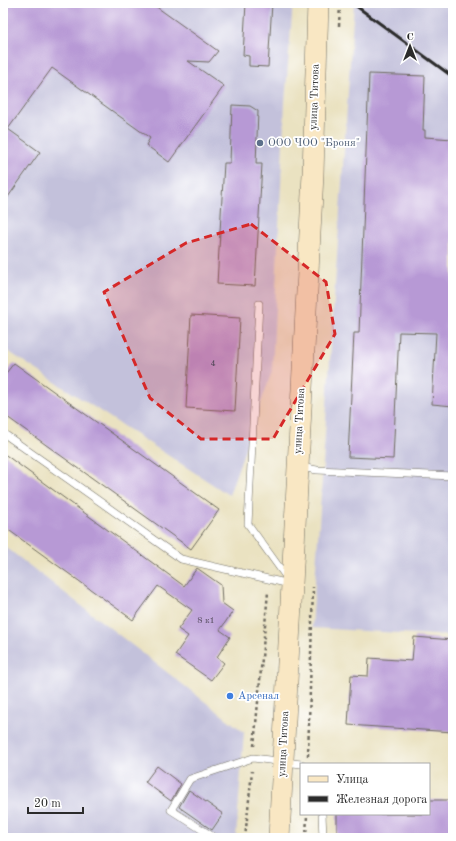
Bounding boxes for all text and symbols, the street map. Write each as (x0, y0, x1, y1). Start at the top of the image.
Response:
north arrow (390, 26, 430, 66)
text: С (406, 32, 414, 43)
street label: улица Титова (308, 63, 322, 130)
marker: ООО ЧОО "Броня" (255, 138, 265, 148)
place label: ООО ЧОО "Броня" (268, 138, 360, 149)
house number: 4 (210, 359, 216, 368)
street label: улица Титова (293, 387, 307, 454)
house number: 8 к1 (197, 616, 215, 625)
marker: Арсенал (225, 691, 235, 701)
place label: Арсенал (238, 691, 279, 702)
street label: улица Титова (277, 710, 291, 777)
legend (300, 763, 430, 815)
text: Улица (336, 774, 369, 786)
scale bar (28, 789, 83, 815)
text: Железная дорога (336, 794, 427, 806)
text: 20 m (34, 798, 61, 810)

